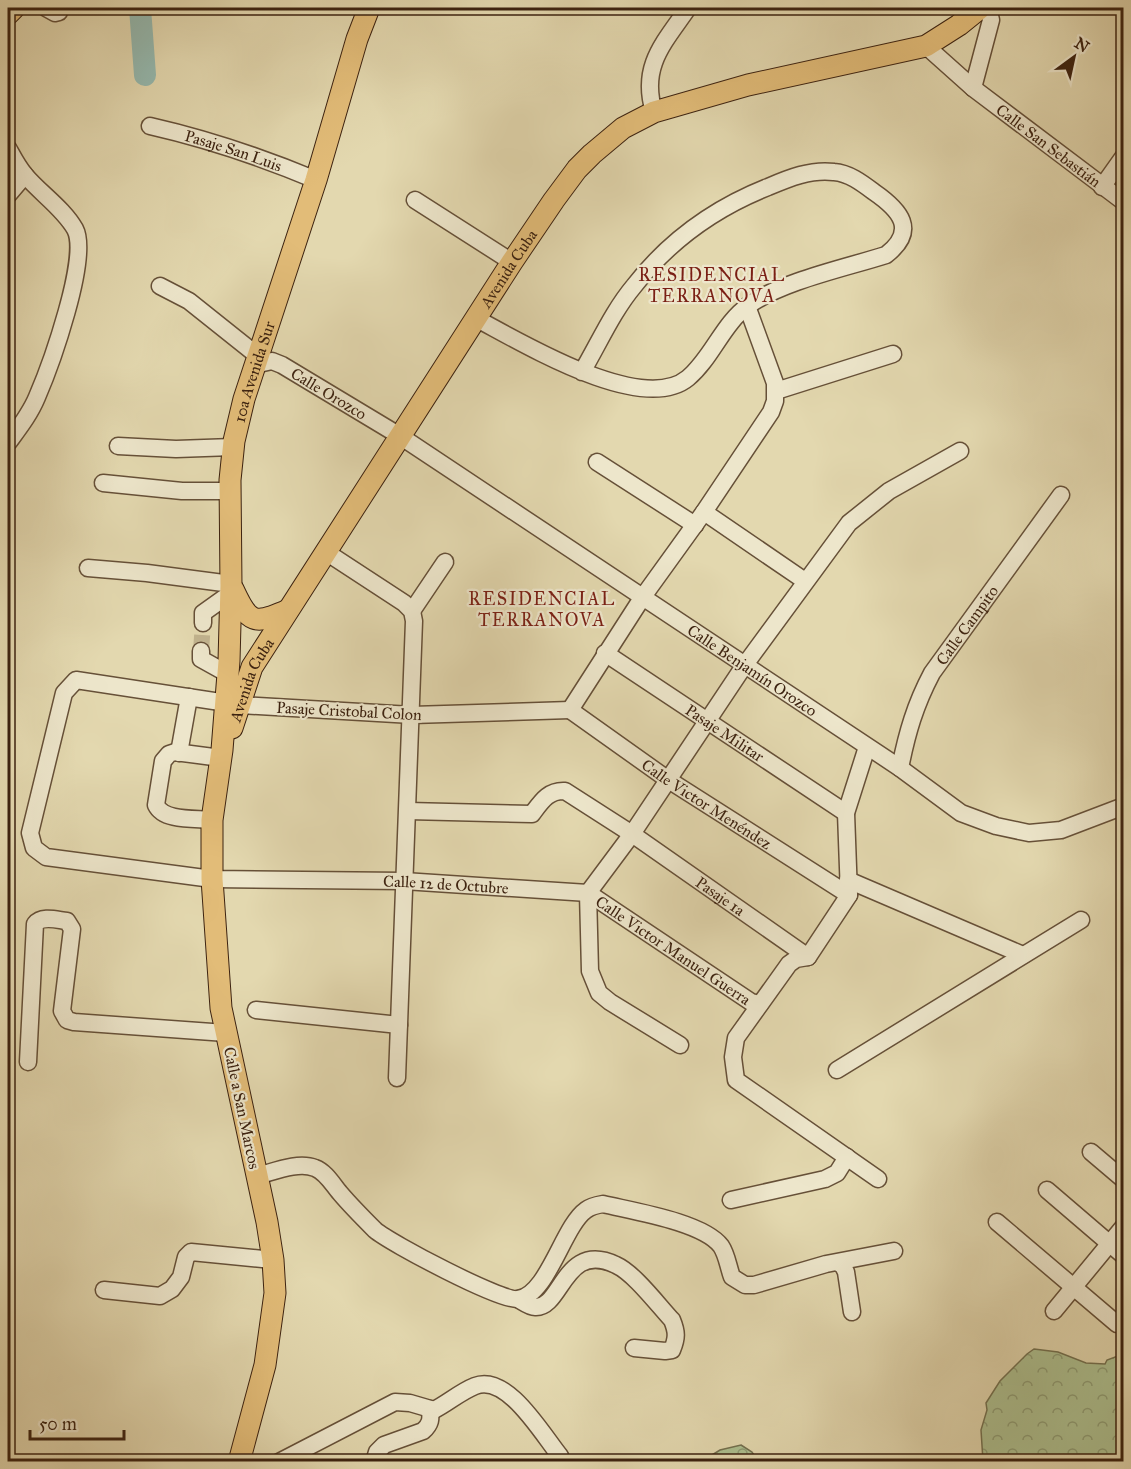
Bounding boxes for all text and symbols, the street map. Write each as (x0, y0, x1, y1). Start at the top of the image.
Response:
north arrow (1044, 27, 1104, 87)
text: N (1071, 33, 1093, 57)
street label: Calle San Sebastián (993, 100, 1105, 191)
street label: Pasaje San Luis (183, 126, 285, 175)
street label: Avenida Cuba (475, 226, 541, 312)
district label: RESIDENCIAL TERRANOVA (638, 264, 786, 307)
street label: 10a Avenida Sur (229, 319, 278, 424)
street label: Calle Orozco (288, 363, 370, 423)
street label: Calle Campito (932, 581, 1002, 668)
district label: RESIDENCIAL TERRANOVA (468, 588, 616, 631)
street label: Calle Benjamín Orozco (684, 620, 821, 720)
street label: Avenida Cuba (225, 634, 278, 725)
street label: Pasaje Cristobal Colon (276, 698, 423, 724)
street label: Pasaje Militar (682, 700, 768, 766)
street label: Calle Victor Menéndez (638, 755, 776, 853)
street label: Calle 12 de Octubre (383, 871, 510, 897)
street label: Pasaje 1a (692, 872, 749, 920)
street label: Calle Victor Manuel Guerra (592, 891, 755, 1009)
street label: Calle a San Marcos (220, 1045, 264, 1171)
scale bar (30, 1403, 124, 1441)
text: 50 m (39, 1413, 77, 1435)

